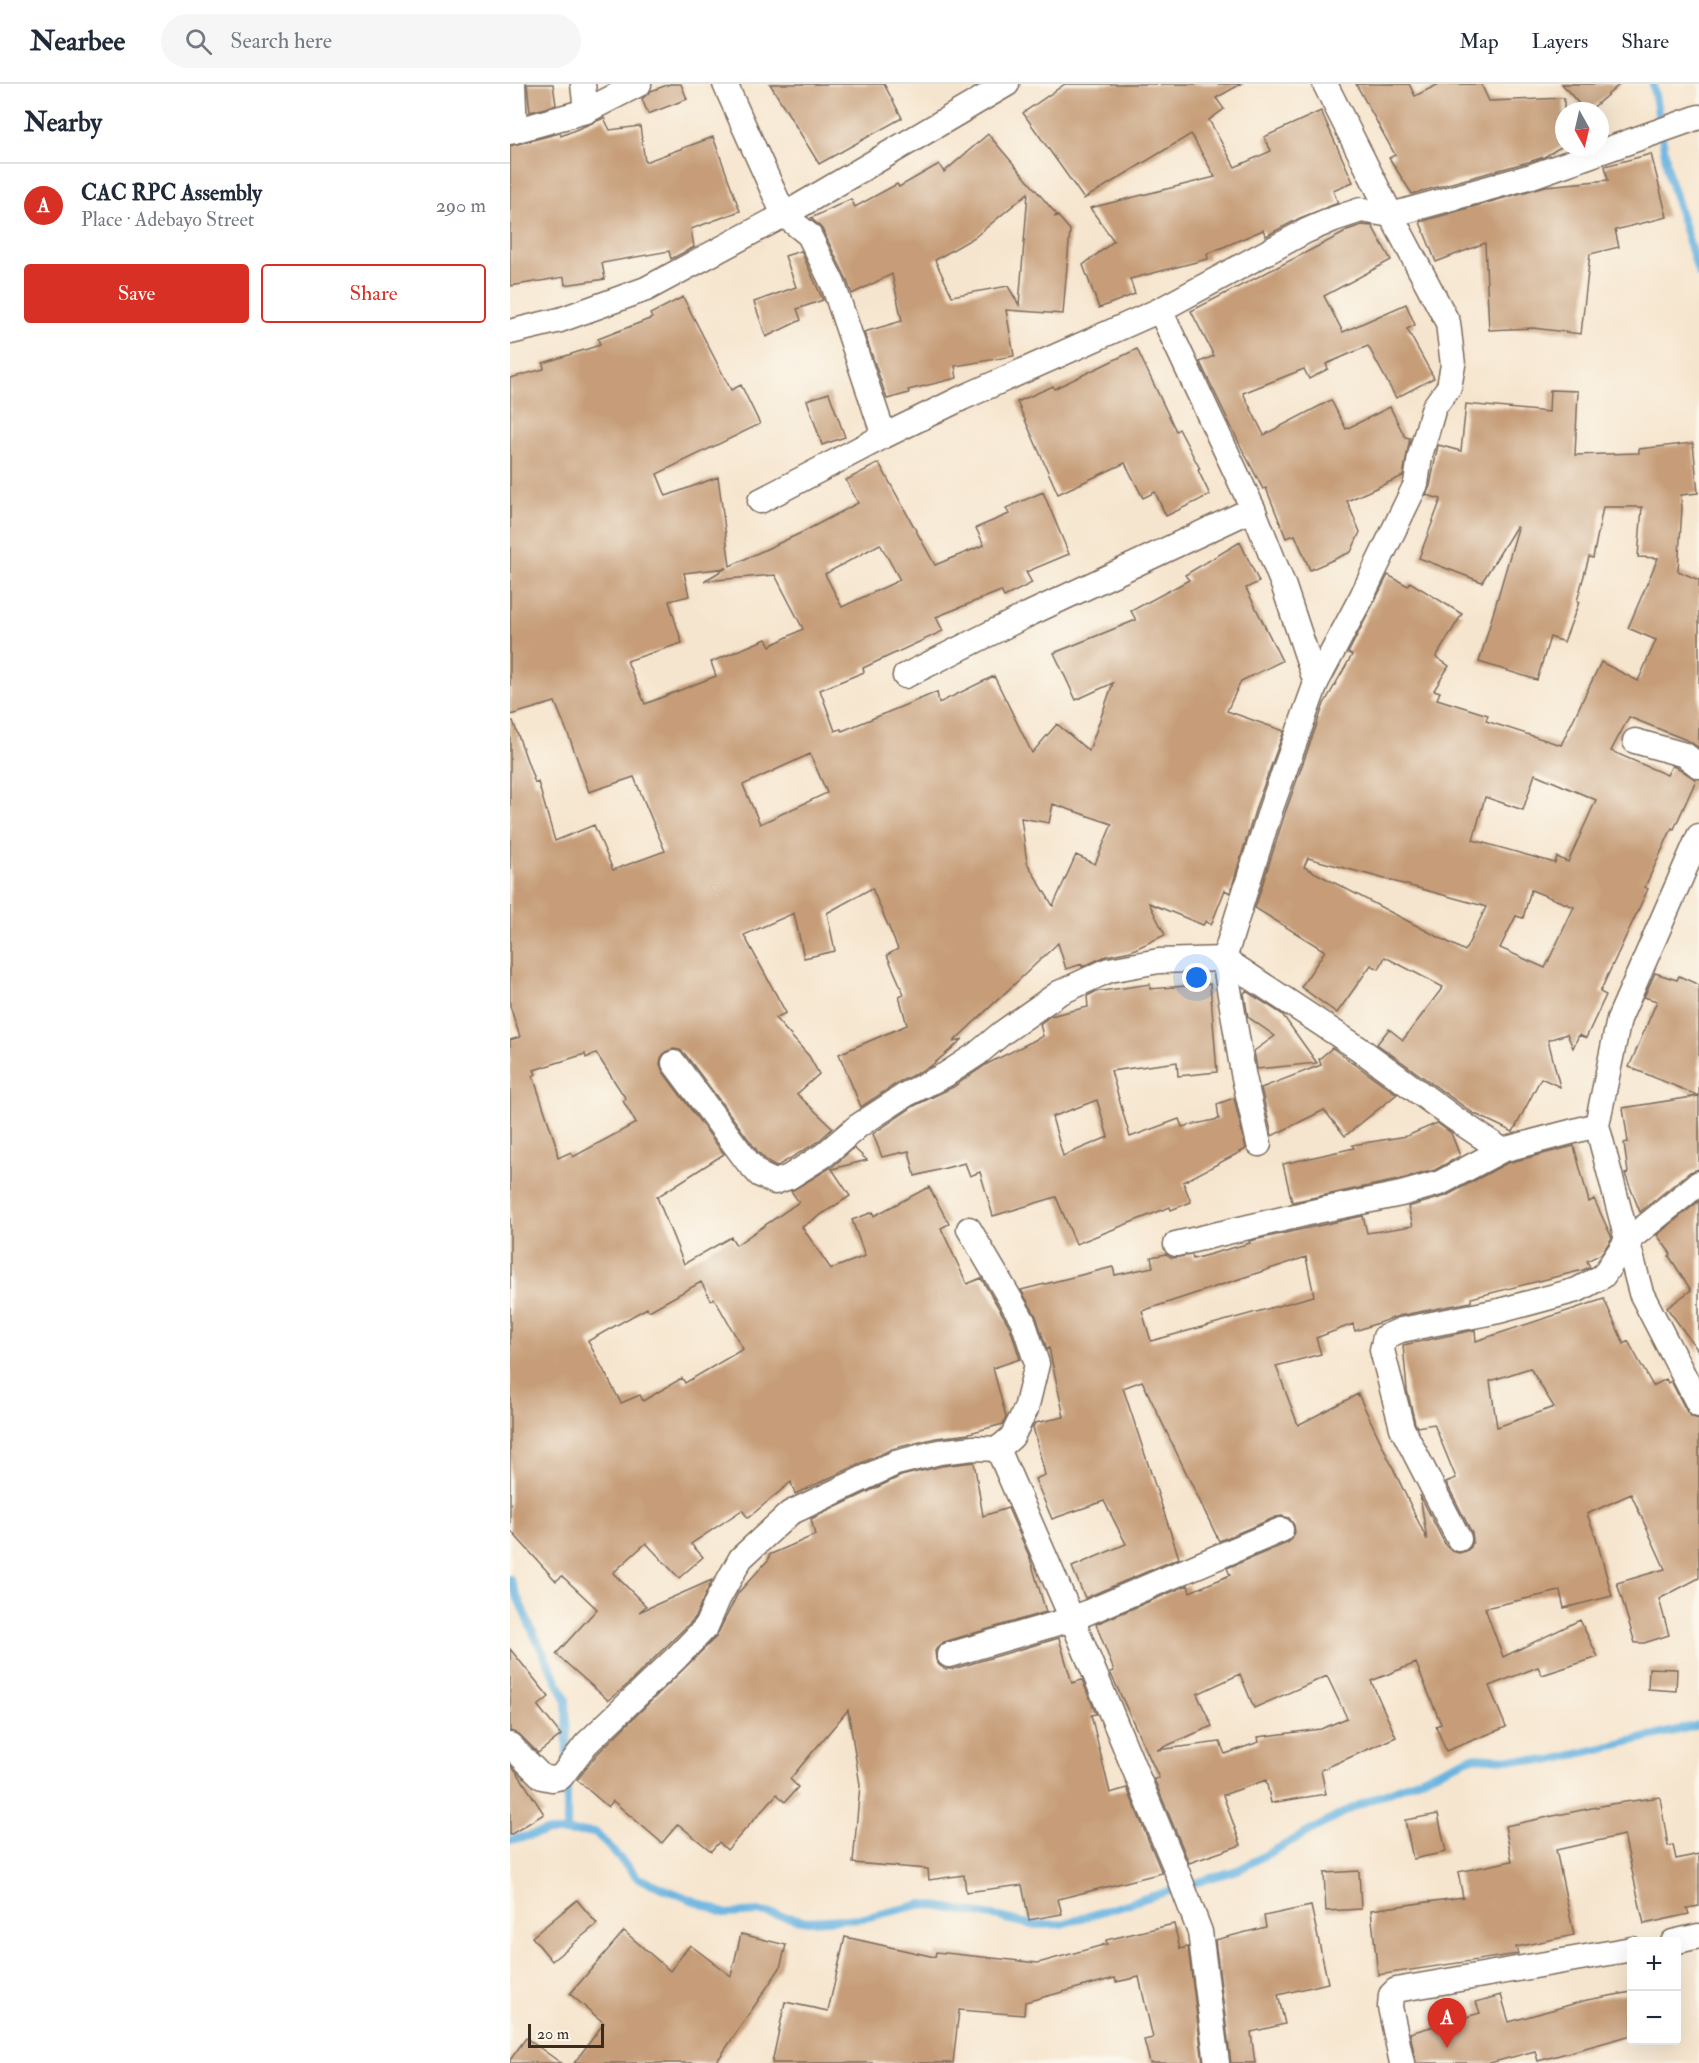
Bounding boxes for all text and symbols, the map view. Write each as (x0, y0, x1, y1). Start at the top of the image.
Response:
search box (161, 14, 581, 68)
text: Nearbee (30, 24, 125, 59)
icon: search (182, 25, 215, 58)
text: Search here (230, 27, 332, 55)
text: Map (1459, 28, 1499, 55)
text: Layers (1532, 28, 1588, 55)
text: Share (1621, 28, 1669, 55)
north arrow (1555, 102, 1609, 156)
text: Nearby (24, 107, 102, 139)
text: CAC RPC Assembly (81, 179, 262, 207)
text: A (37, 193, 50, 218)
text: 290 m (436, 193, 486, 218)
text: Place · Adebayo Street (81, 207, 254, 232)
button: Save (24, 264, 249, 323)
button: Share (261, 264, 486, 323)
your location (1182, 963, 1211, 992)
map controls (1627, 1937, 1681, 2045)
button: + (1627, 1937, 1681, 1991)
button: − (1627, 1991, 1681, 2045)
pin: A (1428, 1998, 1466, 2048)
scale bar (528, 2021, 604, 2048)
text: 20 m (537, 2024, 569, 2044)

